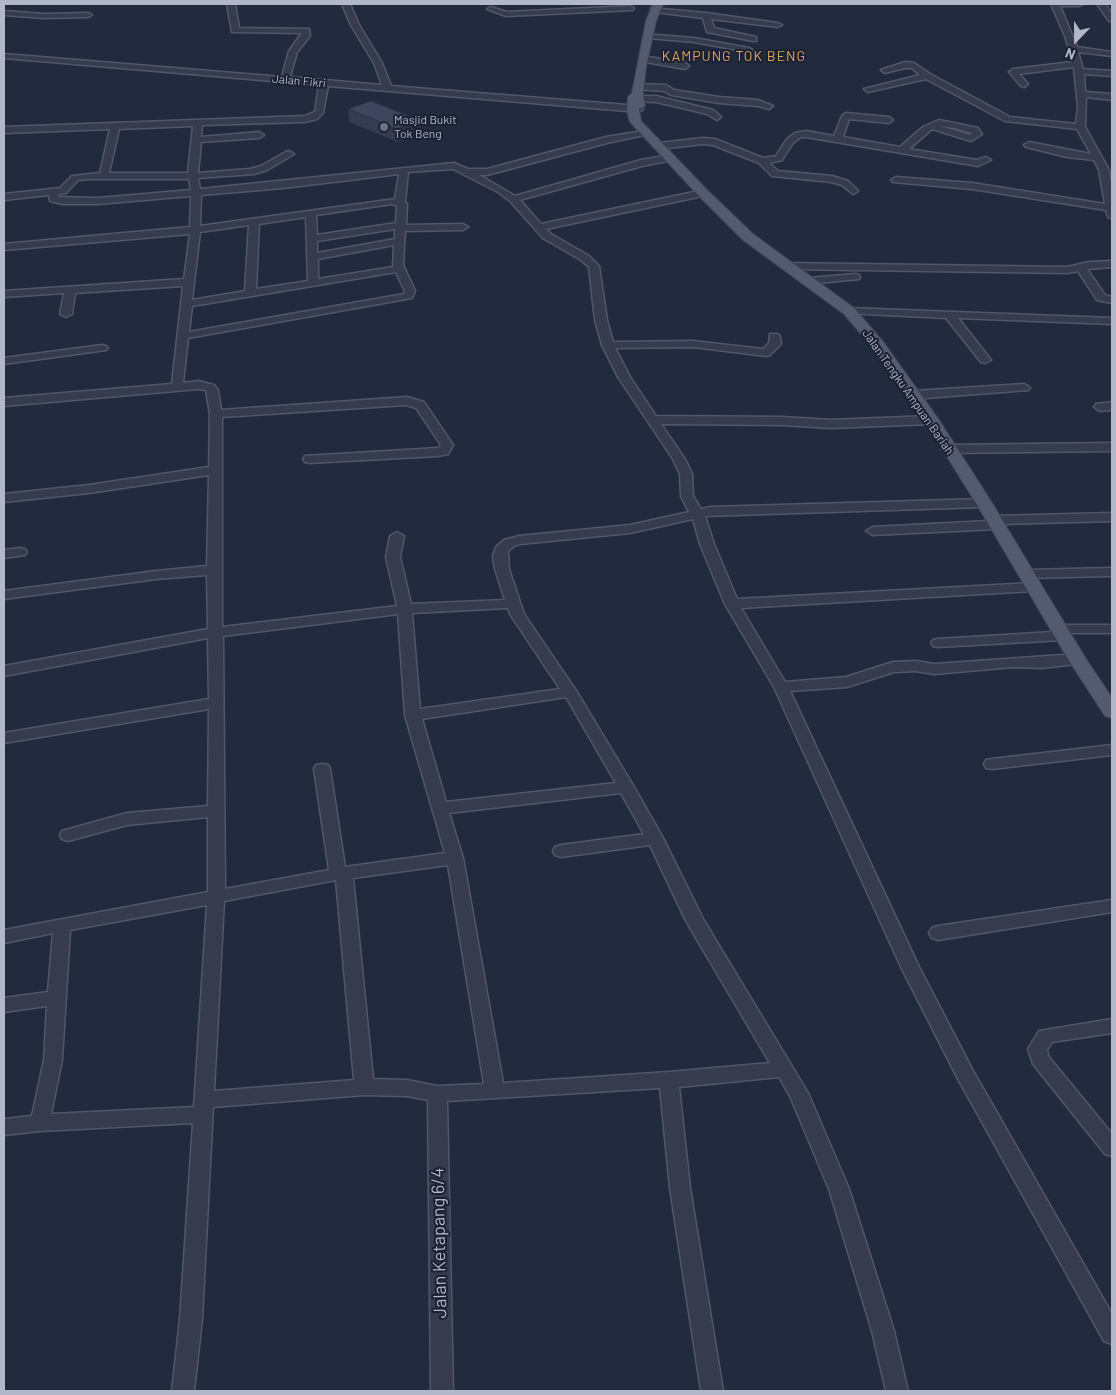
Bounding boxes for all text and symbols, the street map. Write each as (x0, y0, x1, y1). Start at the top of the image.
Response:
north arrow (1051, 15, 1101, 65)
text: N (1063, 45, 1078, 64)
district label: KAMPUNG TOK BENG (660, 48, 808, 64)
street label: Jalan Fikri (271, 71, 327, 91)
place label: Masjid Bukit Tok Beng (394, 113, 457, 141)
marker: Masjid Bukit Tok Beng (378, 121, 390, 133)
street label: Jalan Tengku Ampuan Bariah (859, 327, 957, 457)
street label: Jalan Ketapang 6/4 (427, 1168, 451, 1318)

